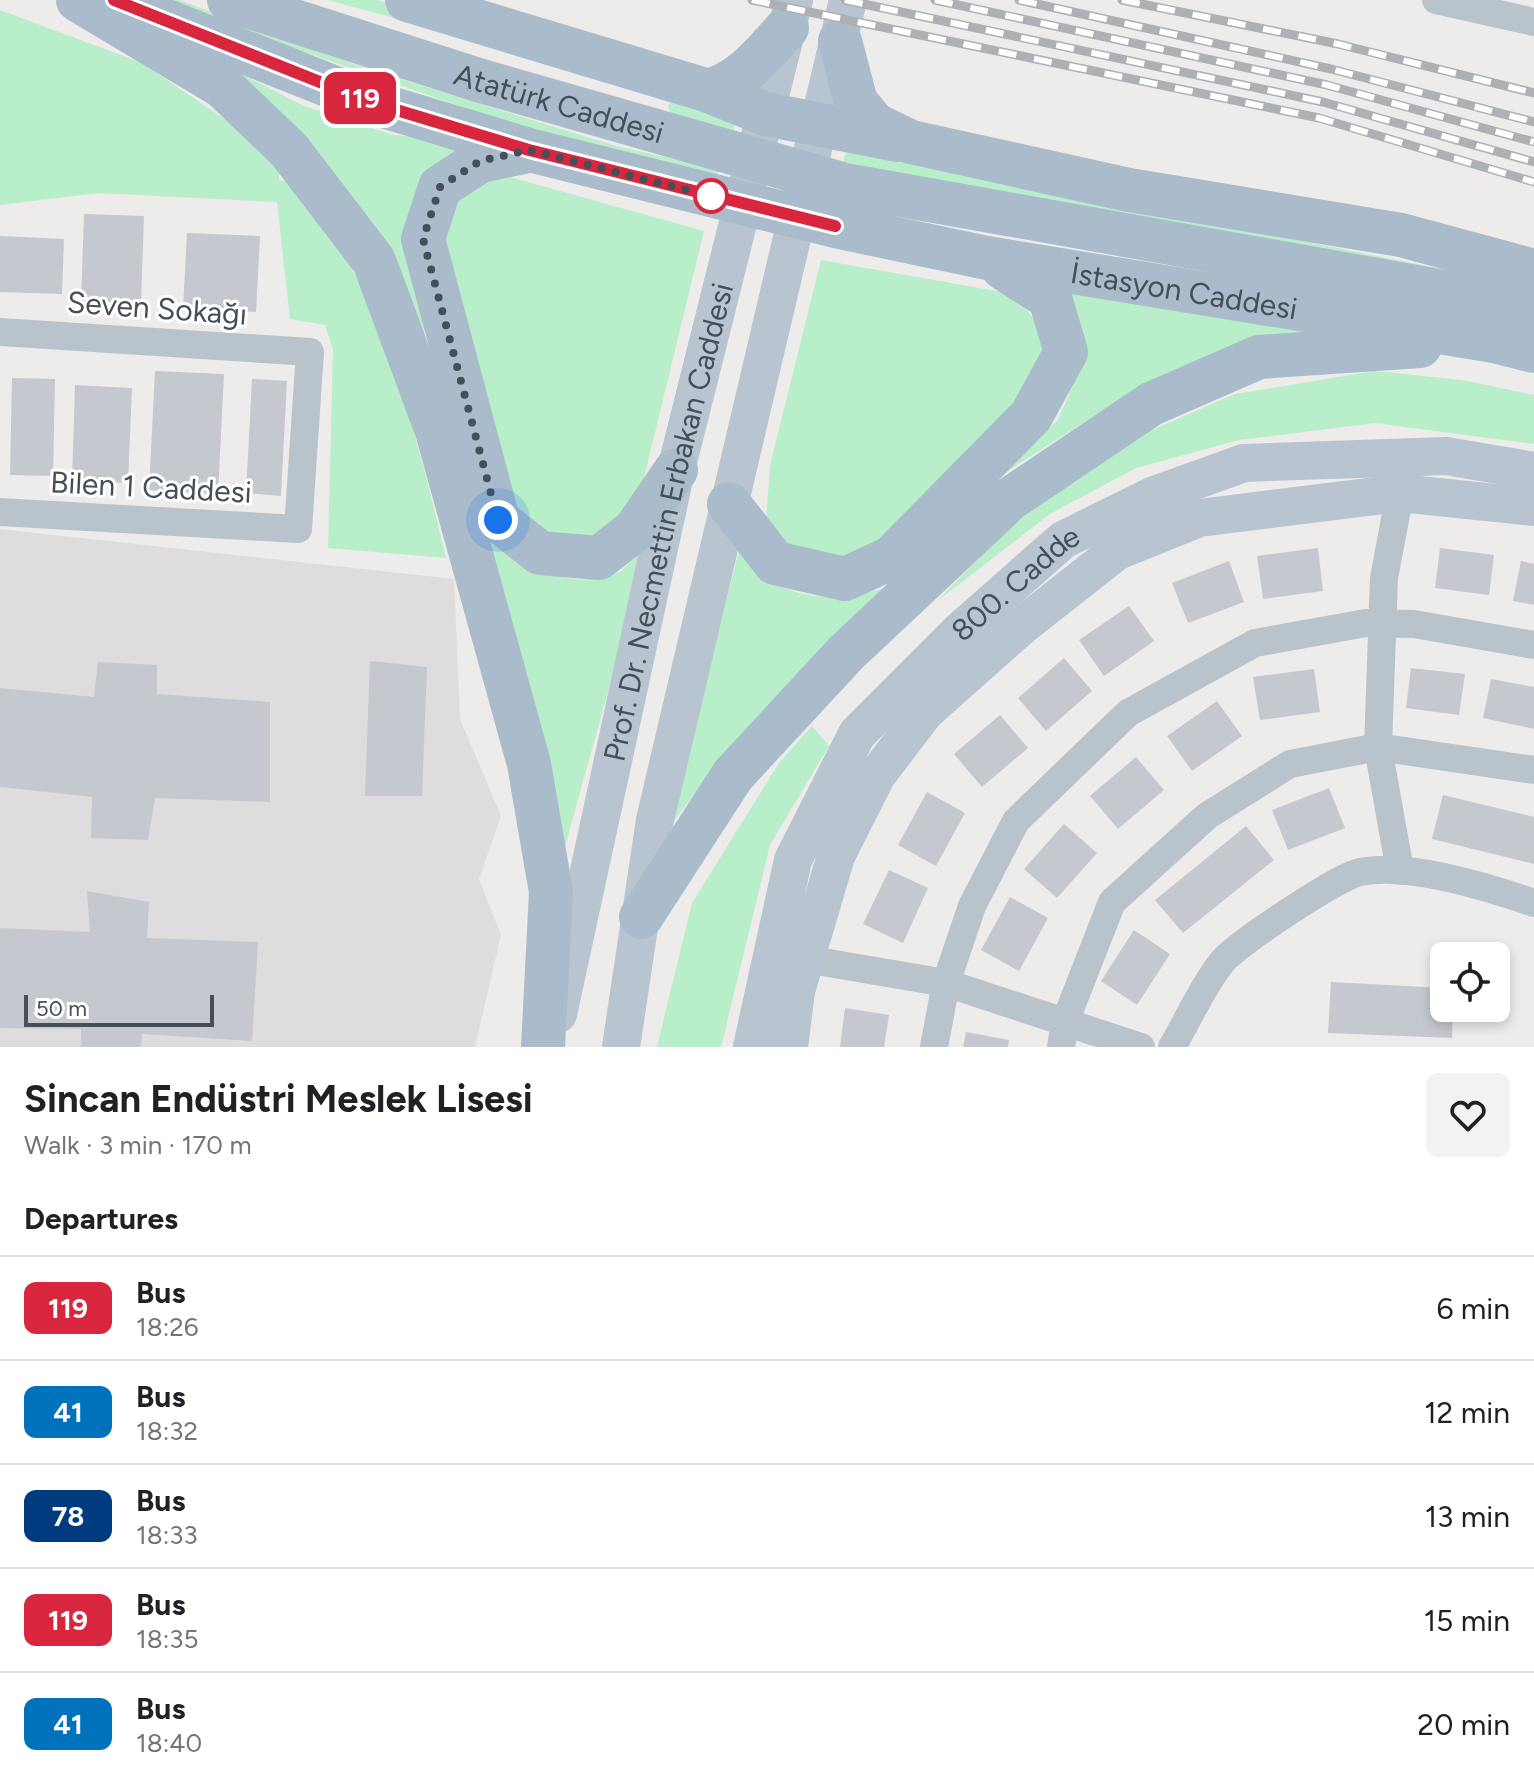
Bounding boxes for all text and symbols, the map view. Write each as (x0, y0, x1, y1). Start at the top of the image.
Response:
street label: Atatürk Caddesi (450, 55, 668, 151)
line badge: 119 (314, 72, 406, 124)
text: 119 (340, 81, 380, 115)
unlabelled marker (694, 179, 728, 213)
street label: İstasyon Caddesi (1068, 253, 1300, 327)
street label: Prof. Dr. Necmettin Erbakan Caddesi (595, 279, 741, 765)
street label: Seven Sokağı (66, 283, 248, 333)
street label: Bilen 1 Caddesi (49, 463, 253, 511)
your location (478, 500, 518, 540)
street label: 800. Cadde (943, 516, 1085, 649)
map controls (1430, 942, 1510, 1022)
button: locate (1430, 942, 1510, 1022)
scale bar (24, 991, 214, 1027)
text: 50 m (36, 995, 87, 1022)
button: heart (1426, 1073, 1510, 1157)
text: Sincan Endüstri Meslek Lisesi (24, 1076, 533, 1122)
text: Walk · 3 min · 170 m (24, 1129, 252, 1161)
text: Departures (24, 1200, 178, 1237)
text: Bus (136, 1274, 185, 1311)
text: 6 min (1436, 1290, 1510, 1327)
text: 119 (48, 1291, 88, 1325)
text: 18:26 (136, 1311, 199, 1343)
text: Bus (136, 1378, 185, 1415)
text: 12 min (1424, 1394, 1510, 1431)
text: 41 (53, 1395, 83, 1429)
text: 18:32 (136, 1415, 198, 1447)
text: Bus (136, 1482, 185, 1519)
text: 13 min (1425, 1498, 1510, 1535)
text: 78 (52, 1499, 84, 1533)
text: 18:33 (136, 1519, 198, 1551)
text: Bus (136, 1586, 185, 1623)
text: 15 min (1424, 1602, 1510, 1639)
text: 119 (48, 1603, 88, 1637)
text: 18:35 (136, 1623, 198, 1655)
text: Bus (136, 1690, 185, 1727)
text: 20 min (1417, 1706, 1510, 1743)
text: 41 (53, 1707, 83, 1741)
text: 18:40 (136, 1727, 202, 1759)

